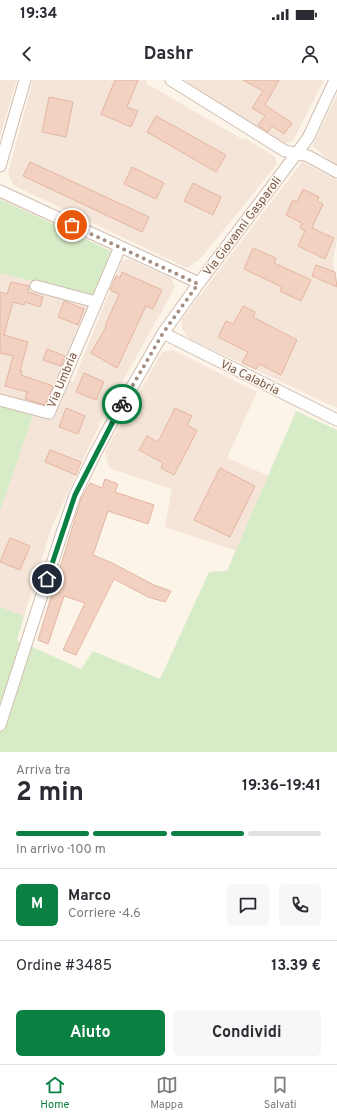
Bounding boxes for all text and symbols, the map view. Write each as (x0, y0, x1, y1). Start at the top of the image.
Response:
text: 19:34 (20, 5, 58, 24)
icon: back (16, 43, 38, 65)
text: Dashr (144, 43, 193, 66)
icon: person (299, 43, 321, 65)
street label: Via Giovanni Gasparoli (200, 174, 286, 280)
pin (55, 208, 89, 242)
icon: bag (61, 214, 83, 236)
street label: Via Umbria (44, 350, 82, 411)
street label: Via Calabria (217, 357, 282, 399)
courier (102, 384, 142, 424)
icon: bike (111, 393, 133, 415)
pin (30, 562, 64, 596)
icon: home (36, 568, 58, 590)
text: Arriva tra (16, 763, 70, 779)
text: 2 min (16, 777, 84, 810)
text: 19:36–19:41 (242, 777, 321, 796)
text: In arrivo · 100 m (16, 842, 106, 858)
button: chat (227, 884, 269, 926)
button: phone (279, 884, 321, 926)
text: Marco (68, 887, 111, 906)
text: M (31, 895, 43, 914)
text: Corriere · 4.6 (68, 906, 141, 922)
text: Ordine #3485 (16, 957, 112, 976)
text: 13.39 € (271, 957, 321, 976)
button: Aiuto (16, 1010, 165, 1056)
button: Condividi (173, 1010, 321, 1056)
tab: Home (40, 1074, 70, 1112)
tab: Mappa (150, 1074, 183, 1112)
tab: Salvati (264, 1074, 297, 1112)

